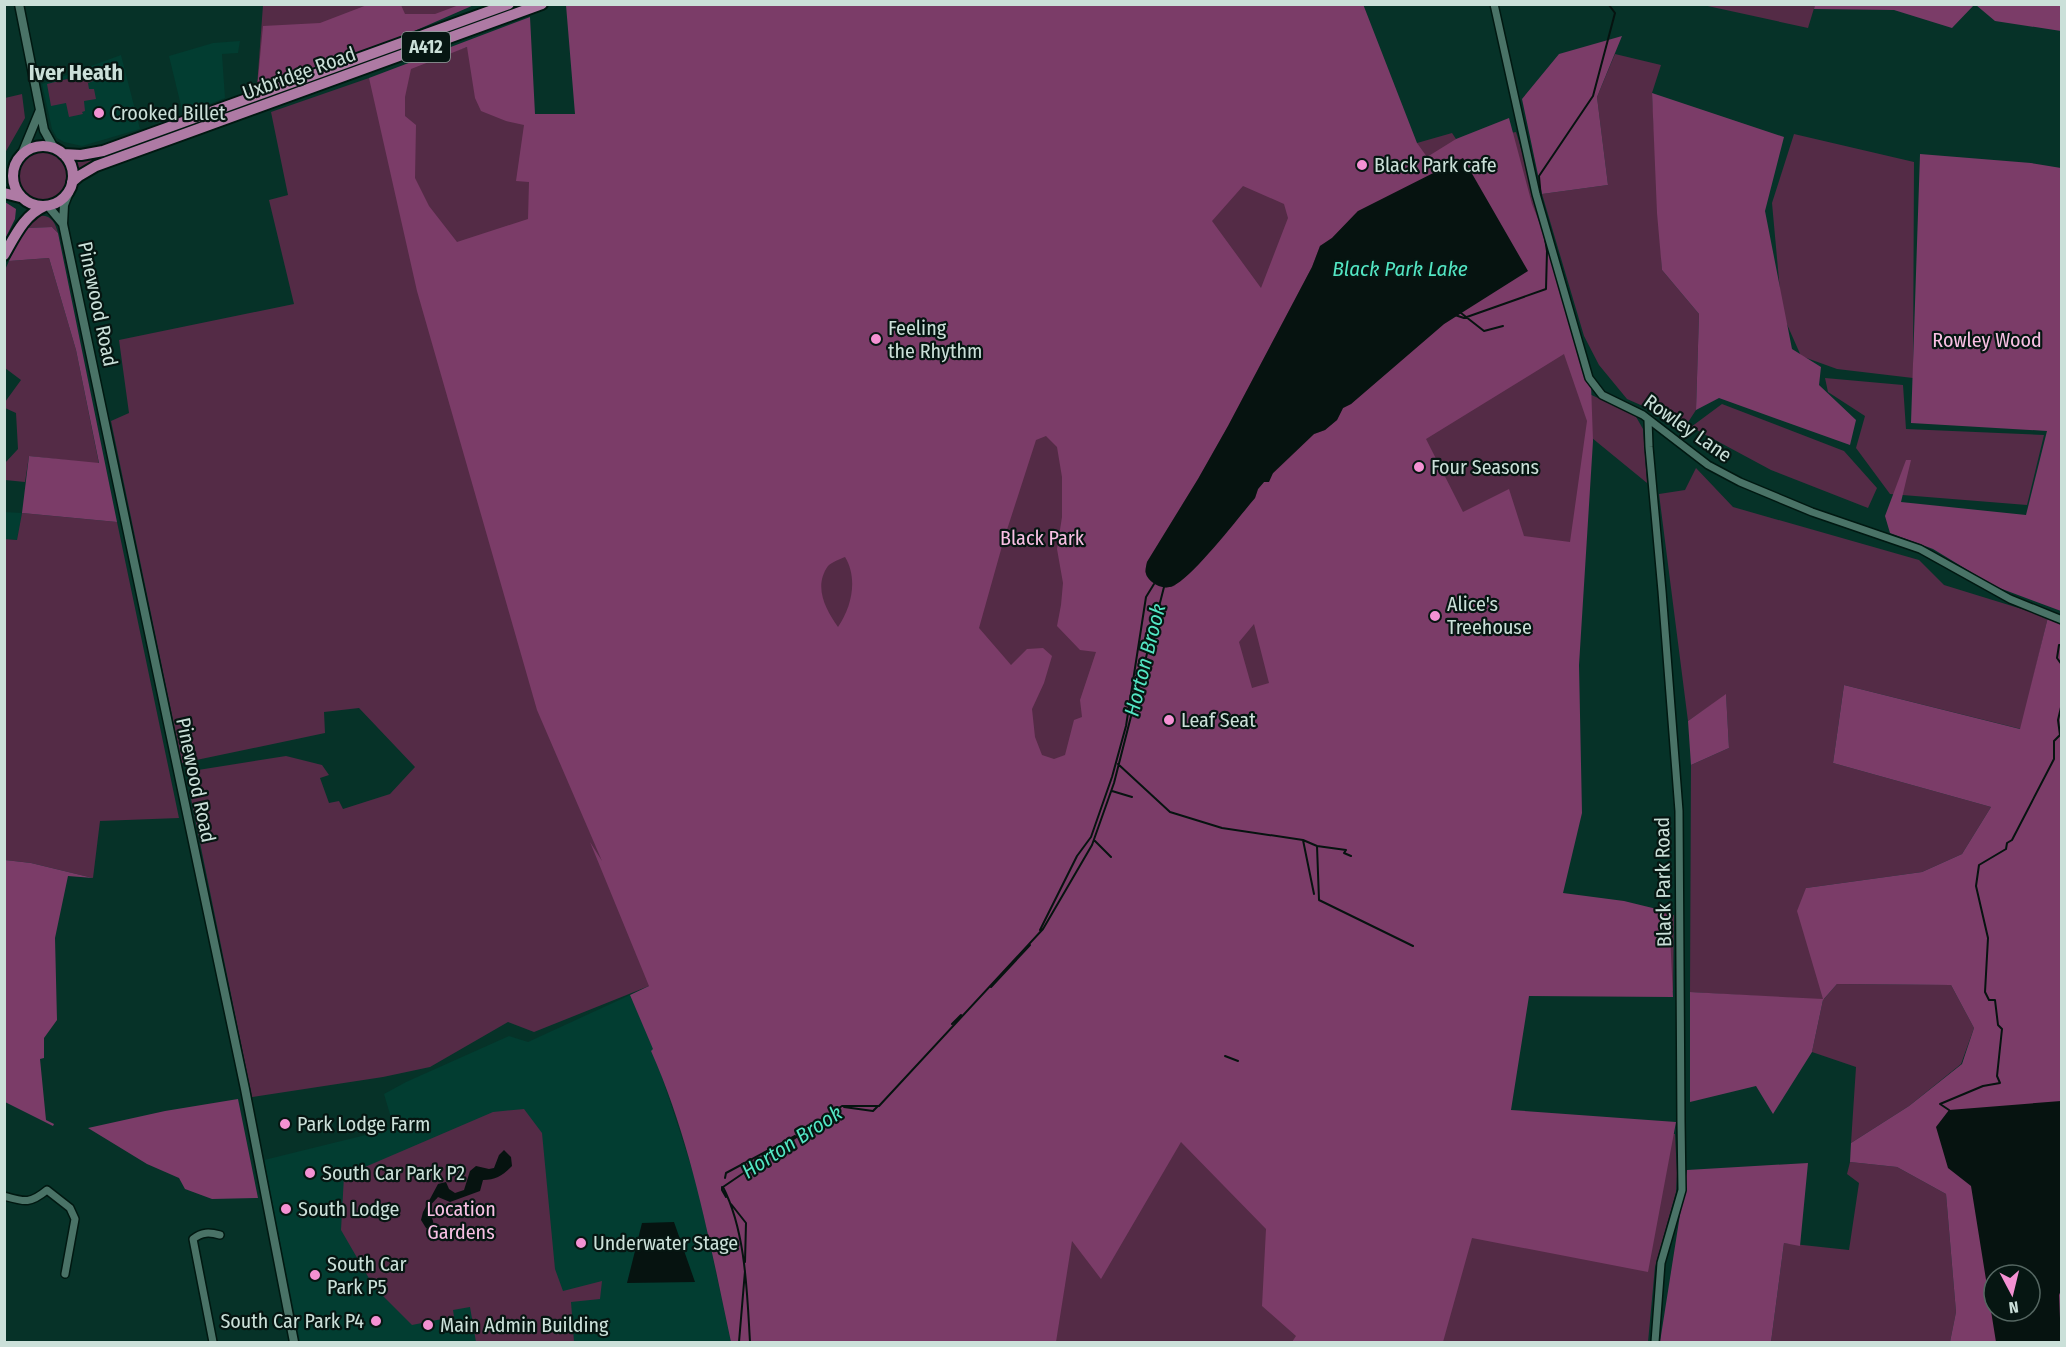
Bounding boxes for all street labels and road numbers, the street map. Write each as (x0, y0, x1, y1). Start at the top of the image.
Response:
road number: A412 (402, 32, 450, 62)
street label: Uxbridge Road (239, 41, 359, 105)
street label: Pinewood Road (73, 239, 123, 369)
street label: Rowley Lane (1639, 389, 1737, 467)
street label: Pinewood Road (171, 715, 221, 845)
street label: Black Park Road (1650, 817, 1676, 947)

